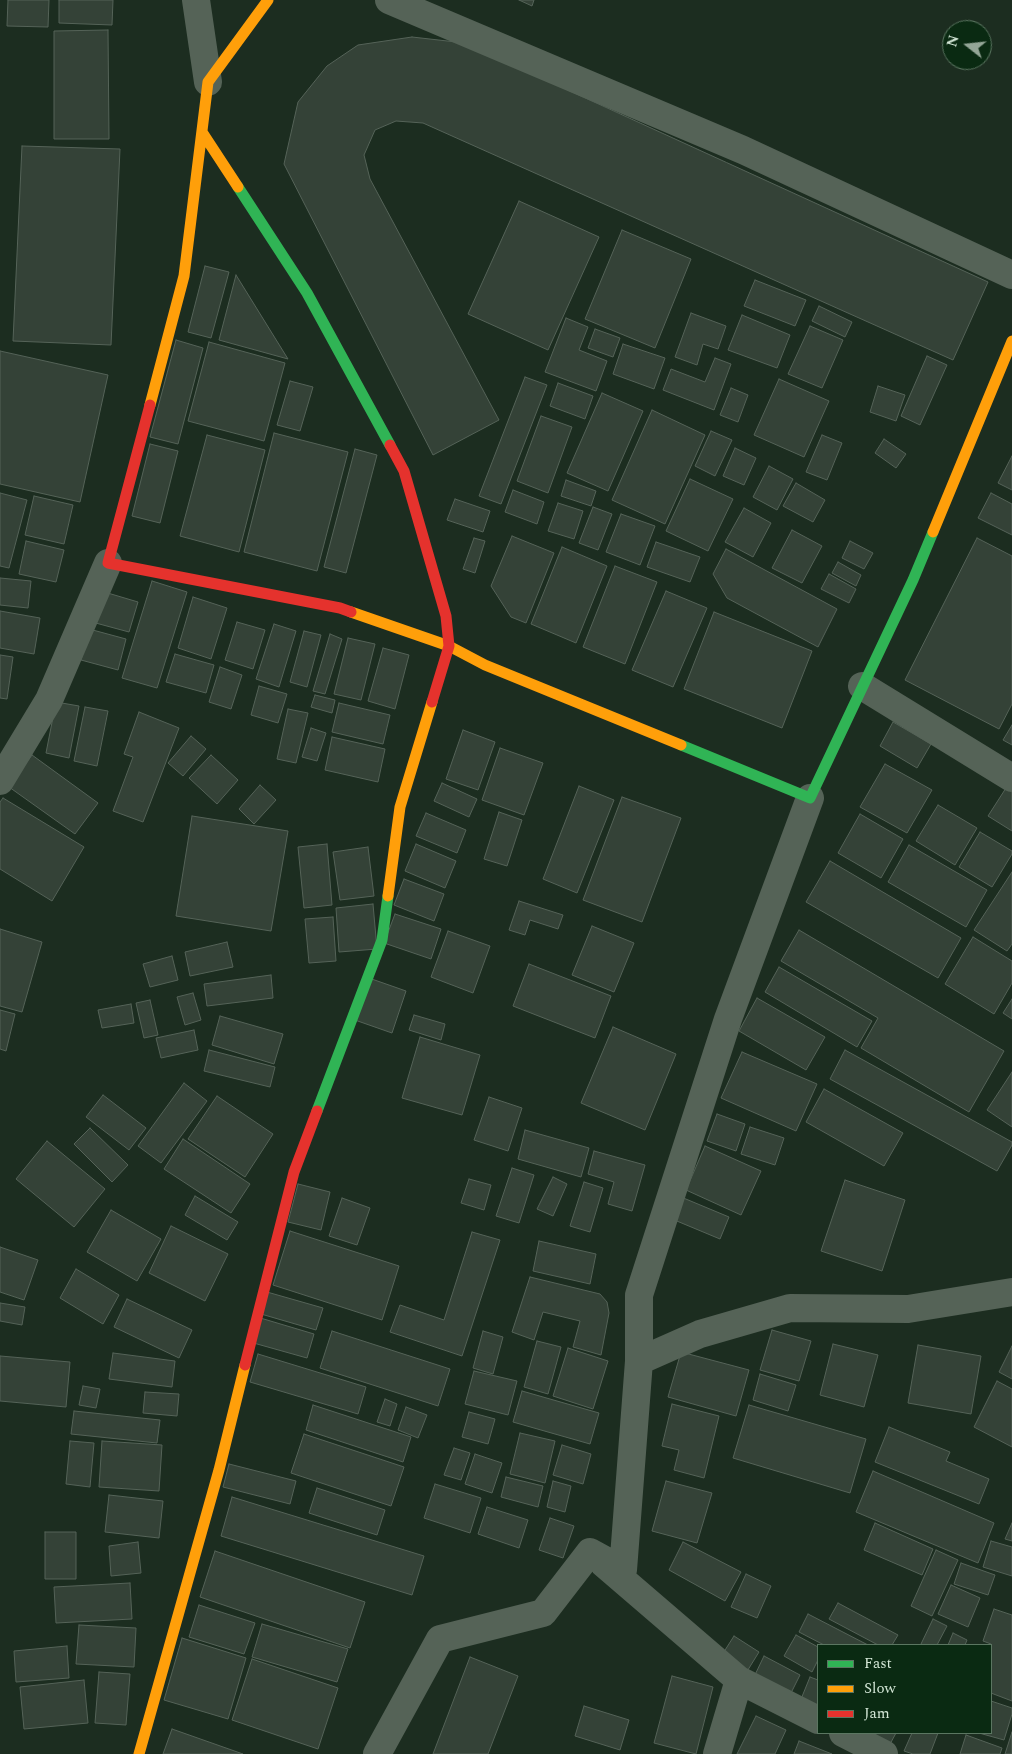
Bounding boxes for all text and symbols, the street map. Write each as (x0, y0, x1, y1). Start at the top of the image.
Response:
north arrow (942, 20, 992, 70)
text: N (941, 33, 965, 49)
legend (817, 1644, 992, 1734)
text: Fast (864, 1652, 892, 1675)
text: Slow (864, 1677, 896, 1700)
text: Jam (864, 1702, 890, 1725)

